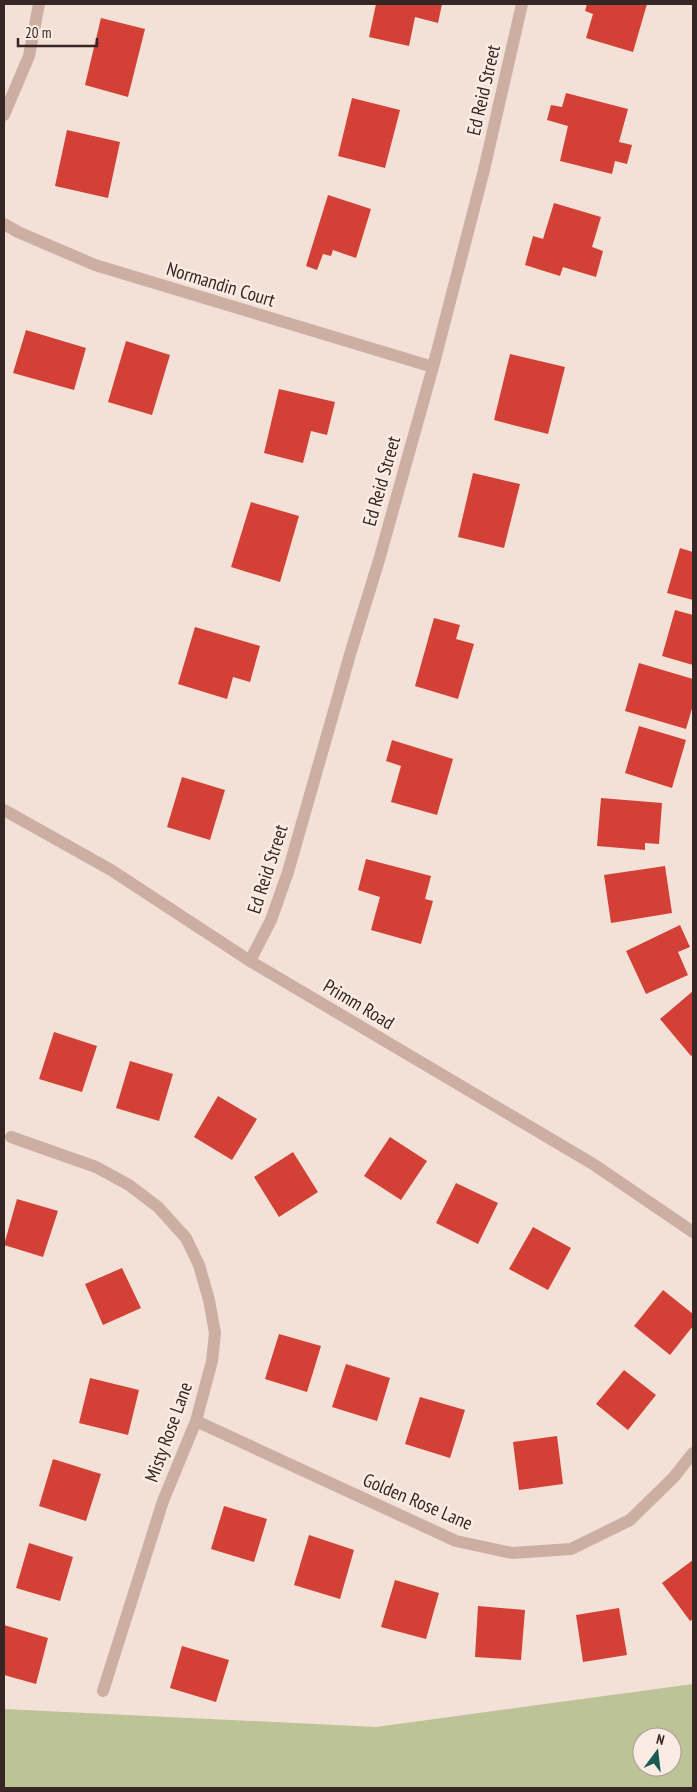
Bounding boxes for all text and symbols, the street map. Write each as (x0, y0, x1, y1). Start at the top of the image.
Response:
scale bar (18, 15, 96, 47)
text: 20 m (25, 23, 51, 42)
street label: Ed Reid Street (461, 42, 505, 138)
street label: Normandin Court (164, 256, 279, 312)
street label: Ed Reid Street (357, 433, 405, 529)
street label: Ed Reid Street (241, 821, 293, 917)
street label: Primm Road (319, 973, 399, 1035)
street label: Misty Rose Lane (139, 1379, 197, 1485)
street label: Golden Rose Lane (360, 1467, 477, 1535)
north arrow (632, 1727, 682, 1777)
text: N (654, 1730, 666, 1749)

